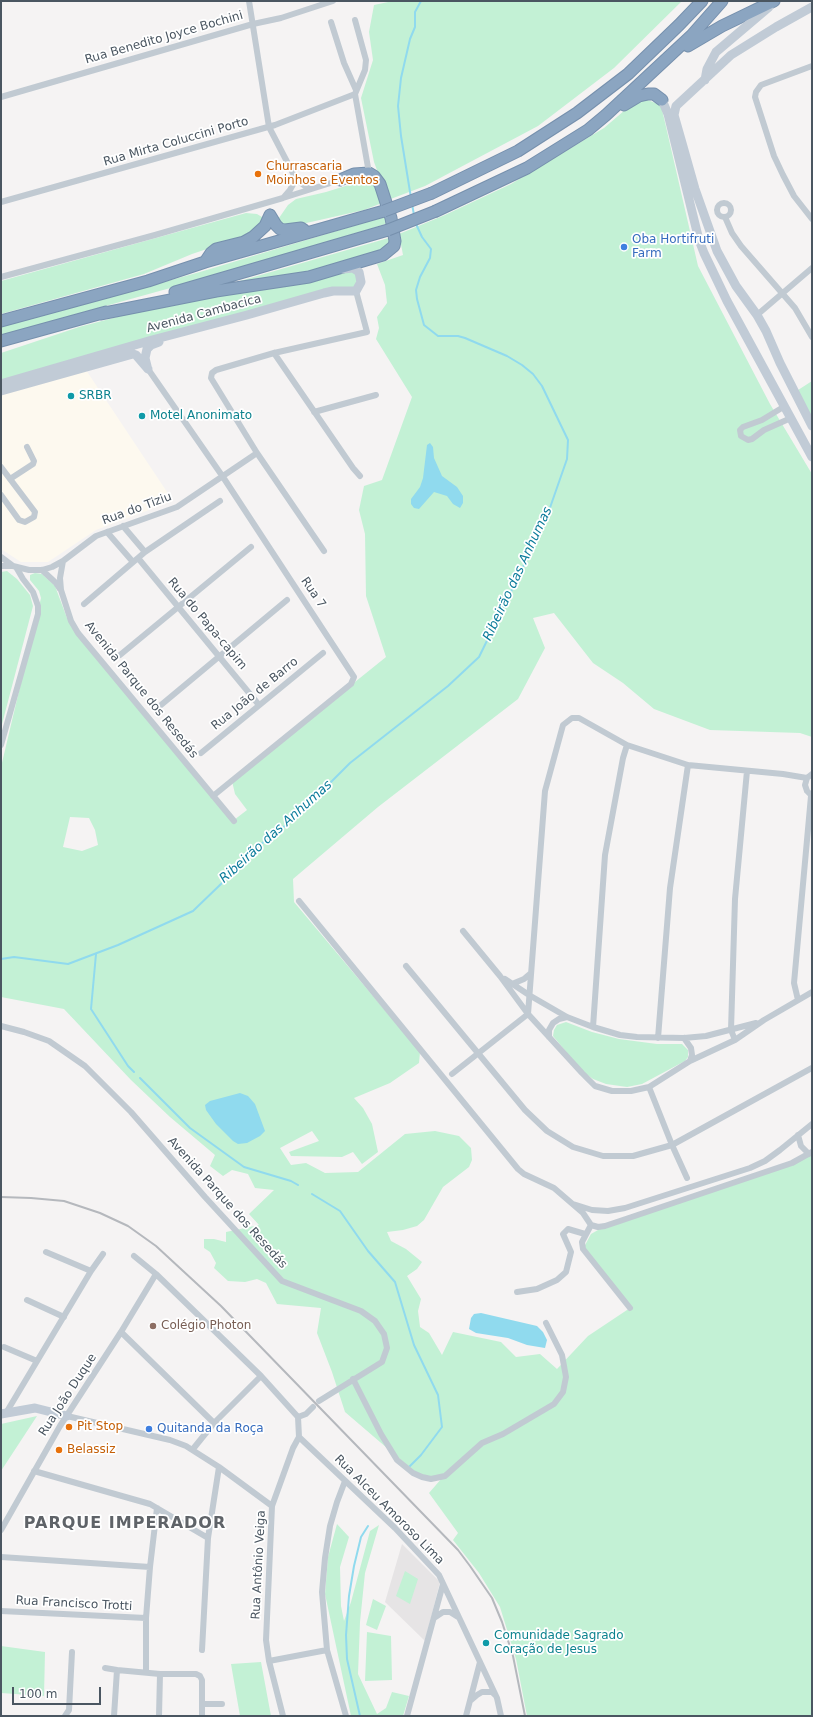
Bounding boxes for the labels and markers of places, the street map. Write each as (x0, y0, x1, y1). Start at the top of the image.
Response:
place label: Churrascaria Moinhos e Eventos (266, 160, 379, 188)
marker: Churrascaria Moinhos e Eventos (253, 169, 263, 179)
place label: Oba Hortifruti Farm (632, 233, 714, 261)
marker: Oba Hortifruti Farm (619, 242, 629, 252)
place label: SRBR (79, 389, 112, 403)
marker: SRBR (66, 391, 76, 401)
place label: Motel Anonimato (150, 409, 252, 423)
marker: Motel Anonimato (137, 411, 147, 421)
place label: Colégio Photon (161, 1319, 251, 1333)
marker: Colégio Photon (148, 1321, 158, 1331)
place label: Pit Stop (77, 1420, 123, 1434)
marker: Pit Stop (64, 1422, 74, 1432)
place label: Quitanda da Roça (157, 1422, 264, 1436)
marker: Quitanda da Roça (144, 1424, 154, 1434)
place label: Belassiz (67, 1443, 115, 1457)
marker: Belassiz (54, 1445, 64, 1455)
place label: Comunidade Sagrado Coração de Jesus (494, 1629, 624, 1657)
marker: Comunidade Sagrado Coração de Jesus (481, 1638, 491, 1648)

